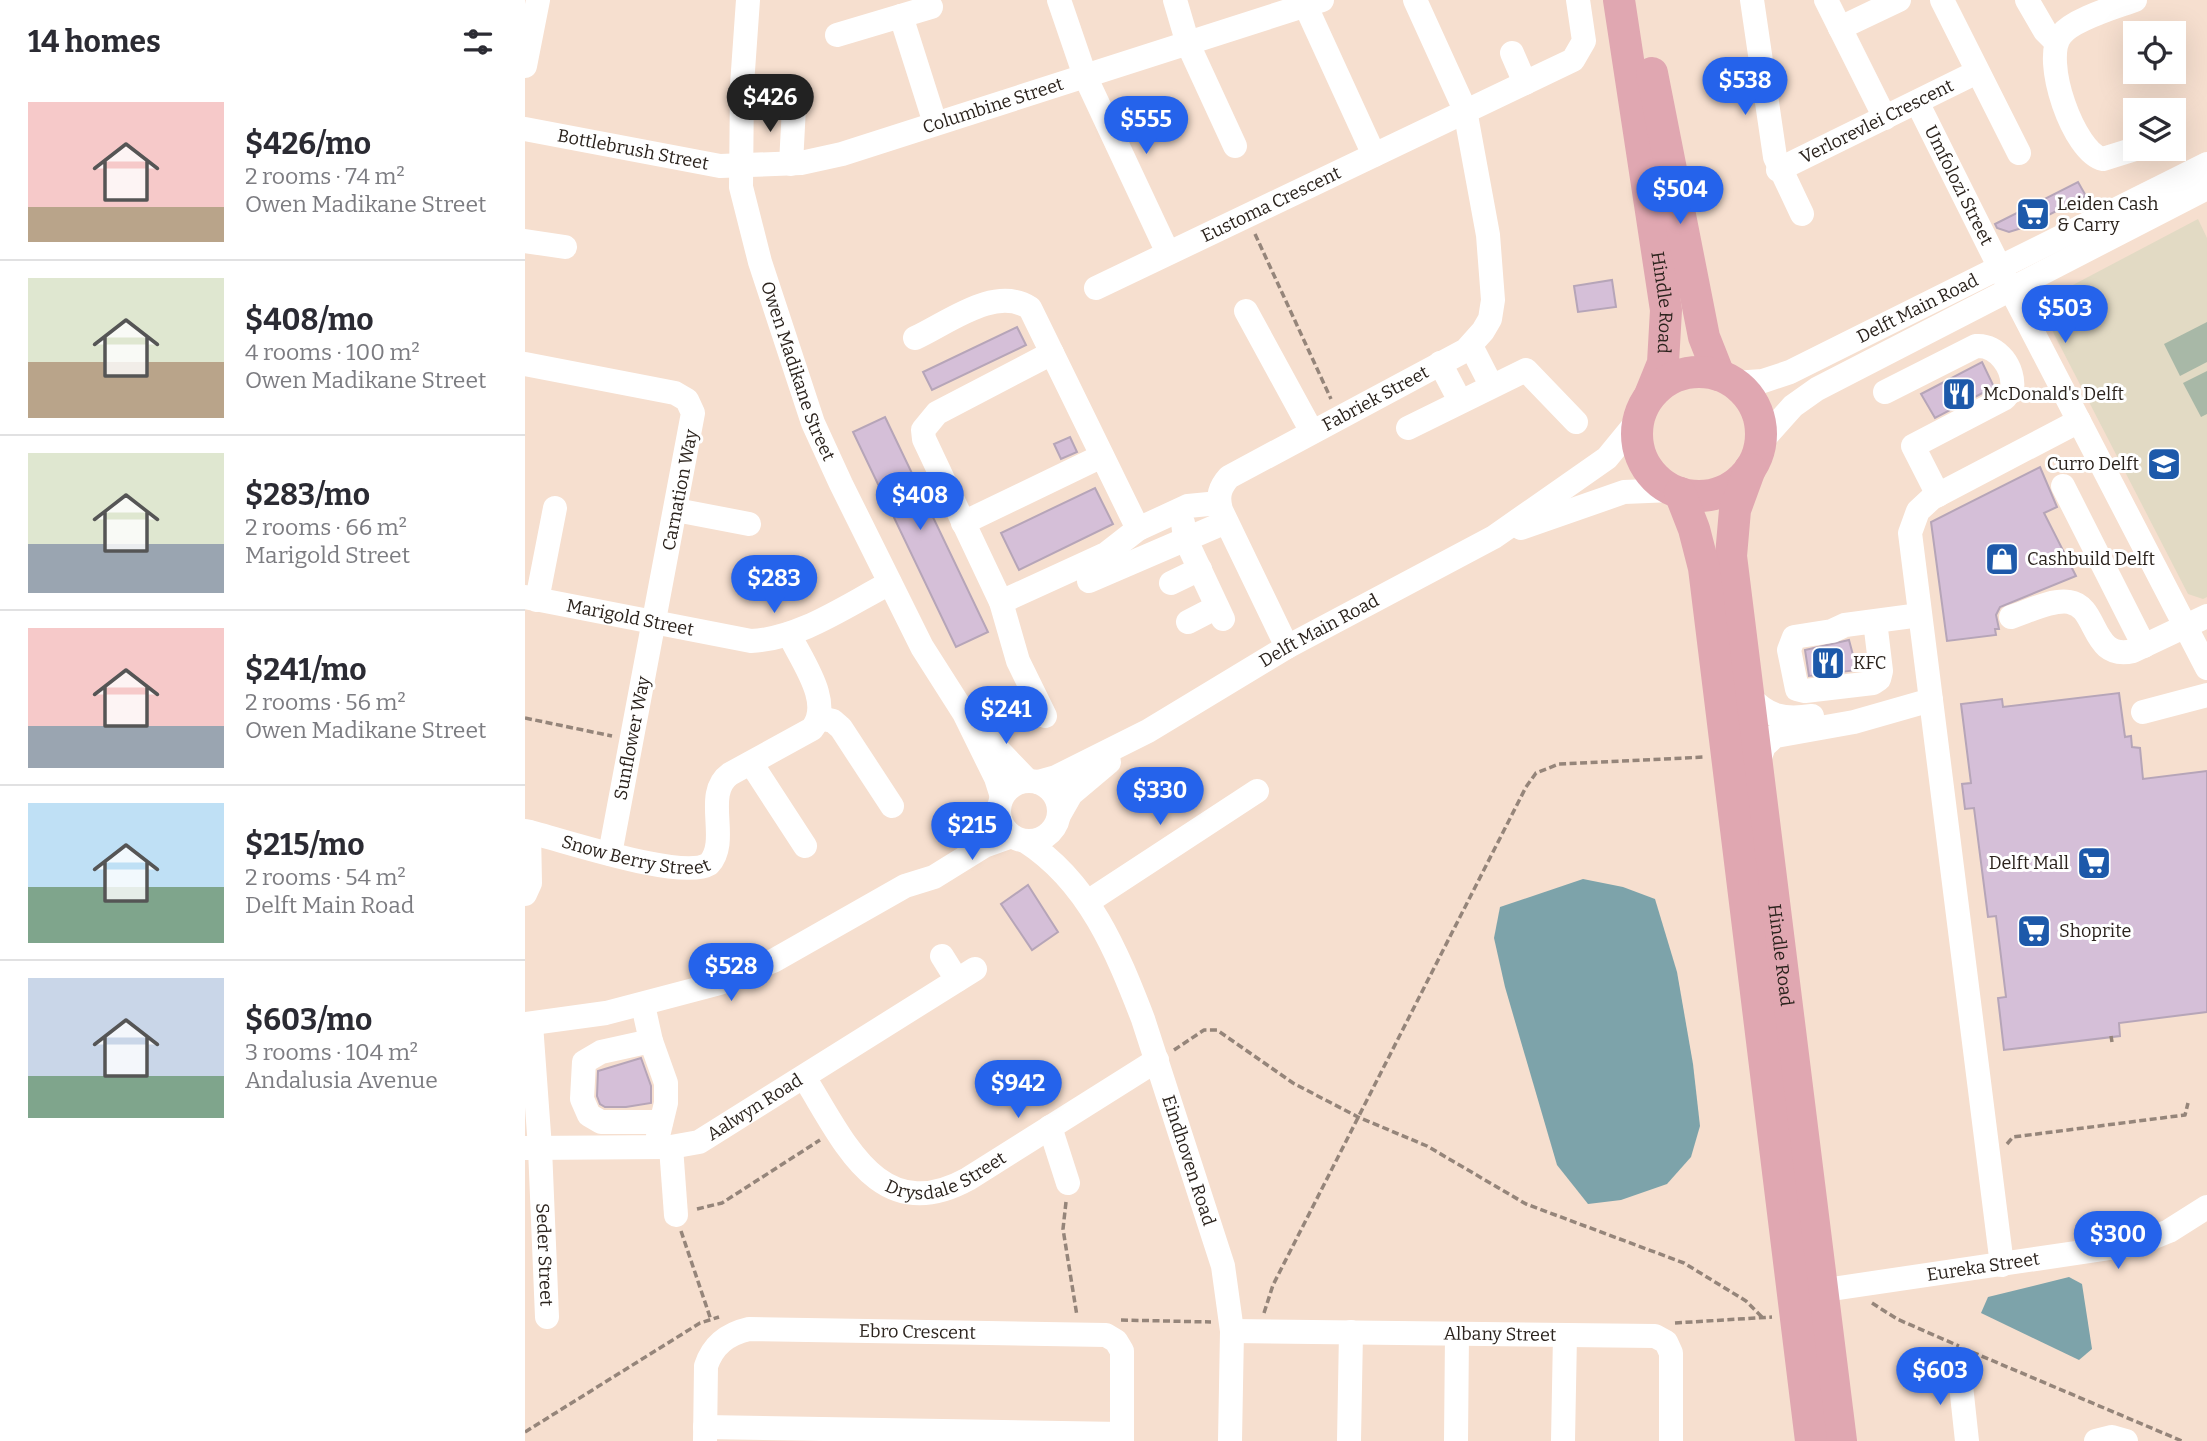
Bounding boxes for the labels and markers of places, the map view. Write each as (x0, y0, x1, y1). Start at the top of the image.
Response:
pin: $538 (1704, 58, 1786, 117)
pin: $426 (729, 74, 811, 134)
pin: $555 (1105, 96, 1187, 156)
pin: $504 (1639, 166, 1721, 226)
place label: Leiden Cash & Carry (2057, 193, 2158, 236)
supermarket icon: Leiden Cash & Carry (2014, 195, 2052, 233)
pin: $503 (2024, 286, 2106, 345)
restaurant icon: McDonald's Delft (1940, 375, 1978, 413)
place label: McDonald's Delft (1983, 383, 2125, 405)
school or university icon: Curro Delft (2145, 445, 2183, 483)
place label: Curro Delft (2047, 453, 2139, 475)
pin: $408 (879, 472, 961, 532)
shop icon: Cashbuild Delft (1983, 540, 2021, 578)
place label: Cashbuild Delft (2027, 548, 2156, 570)
pin: $283 (733, 556, 815, 615)
restaurant icon: KFC (1809, 644, 1847, 682)
place label: KFC (1853, 652, 1886, 674)
pin: $241 (965, 686, 1047, 746)
pin: $330 (1119, 768, 1201, 827)
pin: $215 (931, 802, 1013, 862)
supermarket icon: Delft Mall (2075, 844, 2113, 882)
place label: Delft Mall (1989, 852, 2069, 874)
supermarket icon: Shoprite (2015, 912, 2053, 950)
place label: Shoprite (2059, 920, 2131, 942)
pin: $528 (690, 944, 772, 1003)
pin: $942 (977, 1060, 1059, 1120)
pin: $300 (2077, 1212, 2159, 1271)
pin: $603 (1899, 1348, 1981, 1407)

